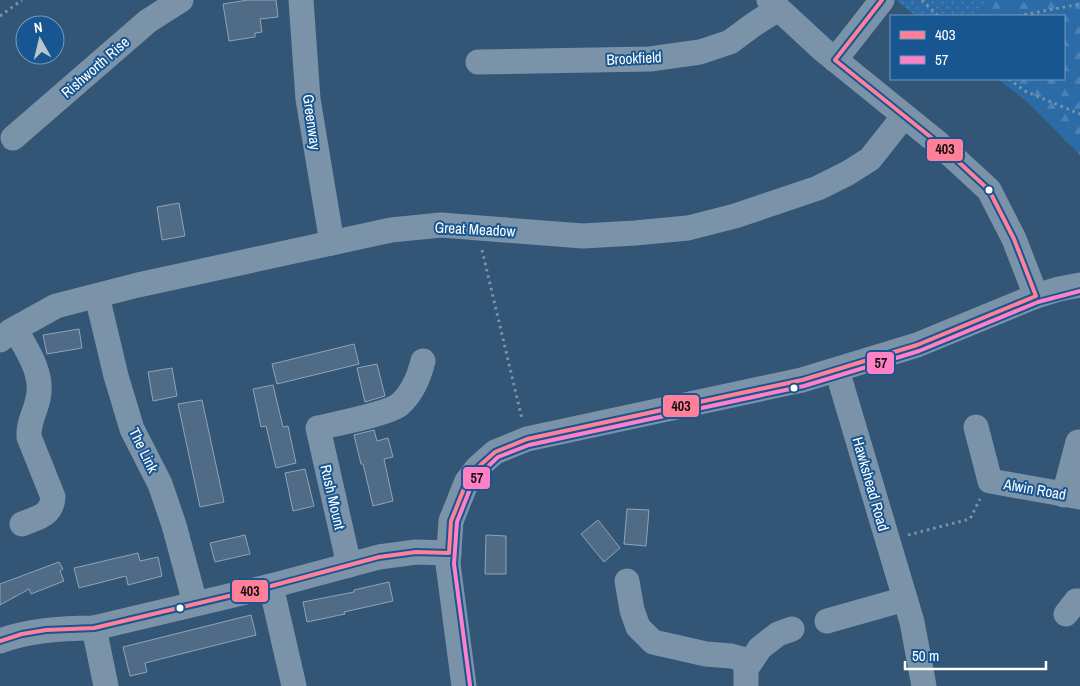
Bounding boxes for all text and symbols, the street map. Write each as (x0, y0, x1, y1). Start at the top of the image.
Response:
north arrow (15, 15, 65, 65)
legend (890, 15, 1065, 80)
text: N (33, 18, 44, 37)
text: 403 (935, 24, 956, 45)
street label: Rishworth Rise (56, 31, 134, 103)
street label: Brookfield (606, 46, 662, 70)
text: 57 (935, 49, 949, 70)
street label: Greenway (298, 93, 326, 152)
line badge: 403 (926, 138, 964, 162)
text: 403 (935, 140, 955, 158)
unlabelled marker (984, 185, 994, 195)
street label: Great Meadow (434, 216, 516, 242)
line badge: 57 (866, 351, 895, 375)
text: 57 (875, 354, 888, 372)
unlabelled marker (789, 383, 799, 393)
line badge: 403 (662, 394, 700, 418)
text: 403 (671, 397, 691, 415)
street label: The Link (124, 424, 164, 477)
street label: Hawkshead Road (848, 434, 894, 534)
street label: Rush Mount (315, 462, 351, 532)
line badge: 57 (462, 466, 491, 490)
text: 57 (471, 469, 484, 487)
street label: Alwin Road (1001, 473, 1068, 505)
line badge: 403 (231, 579, 269, 603)
text: 403 (240, 582, 260, 600)
unlabelled marker (175, 603, 185, 613)
scale bar (905, 638, 1046, 670)
text: 50 m (912, 645, 939, 666)

